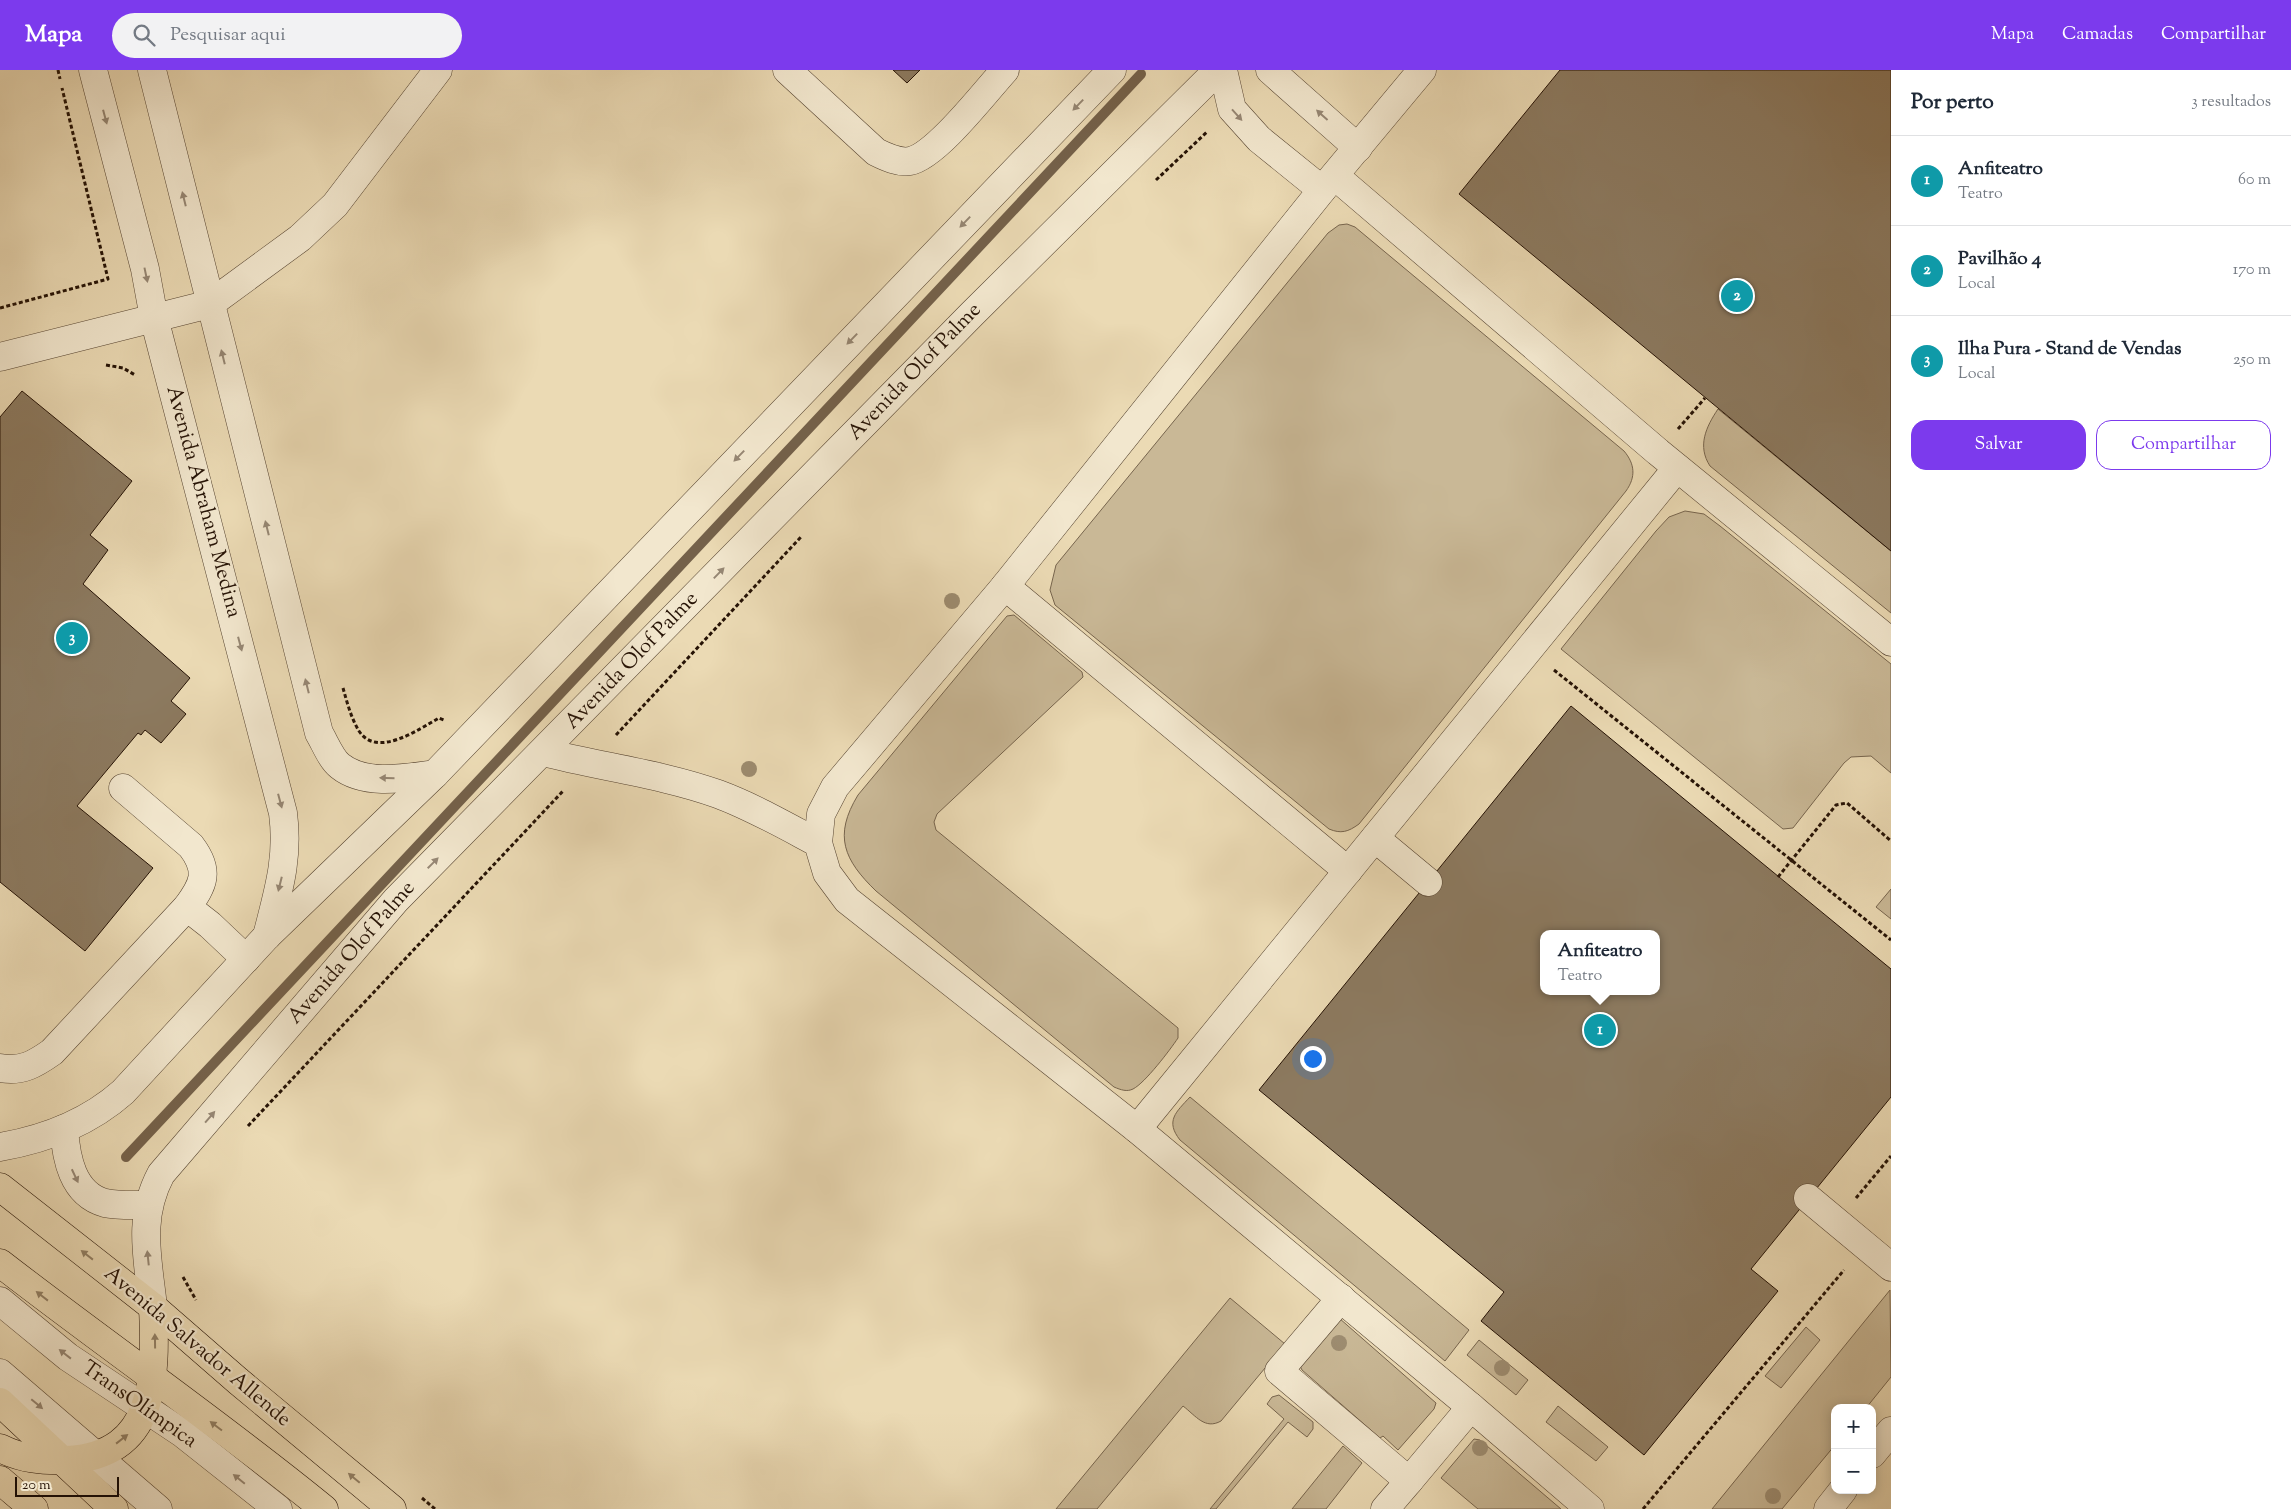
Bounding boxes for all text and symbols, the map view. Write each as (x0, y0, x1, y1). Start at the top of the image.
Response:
search box (112, 13, 462, 58)
text: Mapa (25, 18, 82, 52)
icon: search (130, 21, 158, 49)
text: Pesquisar aqui (170, 22, 286, 49)
text: Mapa (1991, 22, 2034, 48)
text: Camadas (2062, 22, 2133, 48)
text: Compartilhar (2161, 22, 2266, 48)
text: Por perto (1911, 88, 1994, 118)
text: 3 resultados (2191, 91, 2271, 114)
one-way arrow (1072, 99, 1084, 111)
one-way arrow (1232, 109, 1243, 122)
one-way arrow (101, 110, 109, 125)
one-way arrow (1315, 110, 1328, 121)
text: Anfiteatro (1958, 156, 2043, 183)
text: 1 (1924, 169, 1930, 192)
text: 60 m (2238, 169, 2271, 192)
text: Teatro (1958, 183, 2003, 206)
one-way arrow (179, 192, 187, 207)
one-way arrow (959, 215, 971, 227)
text: Pavilhão 4 (1958, 246, 2041, 273)
text: 2 (1923, 259, 1931, 282)
text: 170 m (2233, 259, 2271, 282)
one-way arrow (142, 267, 150, 283)
text: Local (1958, 273, 1995, 296)
pin: 2 (1721, 277, 1753, 315)
street label: Avenida Olof Palme (841, 296, 989, 448)
one-way arrow (846, 332, 858, 344)
text: Ilha Pura - Stand de Vendas (1958, 336, 2182, 363)
one-way arrow (219, 349, 227, 364)
text: 3 (1924, 349, 1930, 372)
text: 250 m (2233, 349, 2271, 372)
text: Local (1958, 363, 1995, 386)
street label: Avenida Abraham Medina (158, 383, 248, 622)
button: Salvar (1911, 420, 2086, 470)
button: Compartilhar (2096, 420, 2271, 470)
one-way arrow (733, 450, 745, 462)
one-way arrow (263, 521, 271, 536)
one-way arrow (712, 567, 724, 579)
street label: Avenida Olof Palme (558, 585, 706, 737)
pin: 3 (56, 619, 88, 657)
one-way arrow (236, 636, 244, 651)
one-way arrow (303, 678, 311, 693)
one-way arrow (378, 773, 394, 781)
one-way arrow (276, 794, 284, 809)
one-way arrow (427, 858, 439, 870)
street label: Avenida Olof Palme (281, 875, 423, 1031)
one-way arrow (276, 877, 284, 892)
popup (1540, 930, 1660, 995)
text: Anfiteatro (1558, 938, 1642, 965)
text: Teatro (1558, 965, 1602, 988)
pin: 1 (1584, 1011, 1616, 1049)
your location (1300, 1046, 1326, 1072)
one-way arrow (205, 1111, 216, 1124)
one-way arrow (70, 1169, 79, 1184)
one-way arrow (80, 1250, 94, 1260)
one-way arrow (144, 1250, 152, 1266)
street label: Avenida Salvador Allende (97, 1260, 297, 1434)
one-way arrow (36, 1290, 49, 1301)
one-way arrow (150, 1333, 158, 1349)
one-way arrow (59, 1348, 72, 1359)
street label: TransOlímpica (75, 1354, 203, 1456)
one-way arrow (31, 1398, 43, 1410)
map controls (1831, 1404, 1876, 1494)
button: + (1831, 1404, 1876, 1449)
one-way arrow (209, 1421, 223, 1431)
one-way arrow (116, 1434, 129, 1444)
button: − (1831, 1449, 1876, 1494)
one-way arrow (348, 1472, 361, 1483)
one-way arrow (233, 1473, 246, 1484)
scale bar (15, 1474, 119, 1497)
text: 20 m (22, 1476, 51, 1496)

